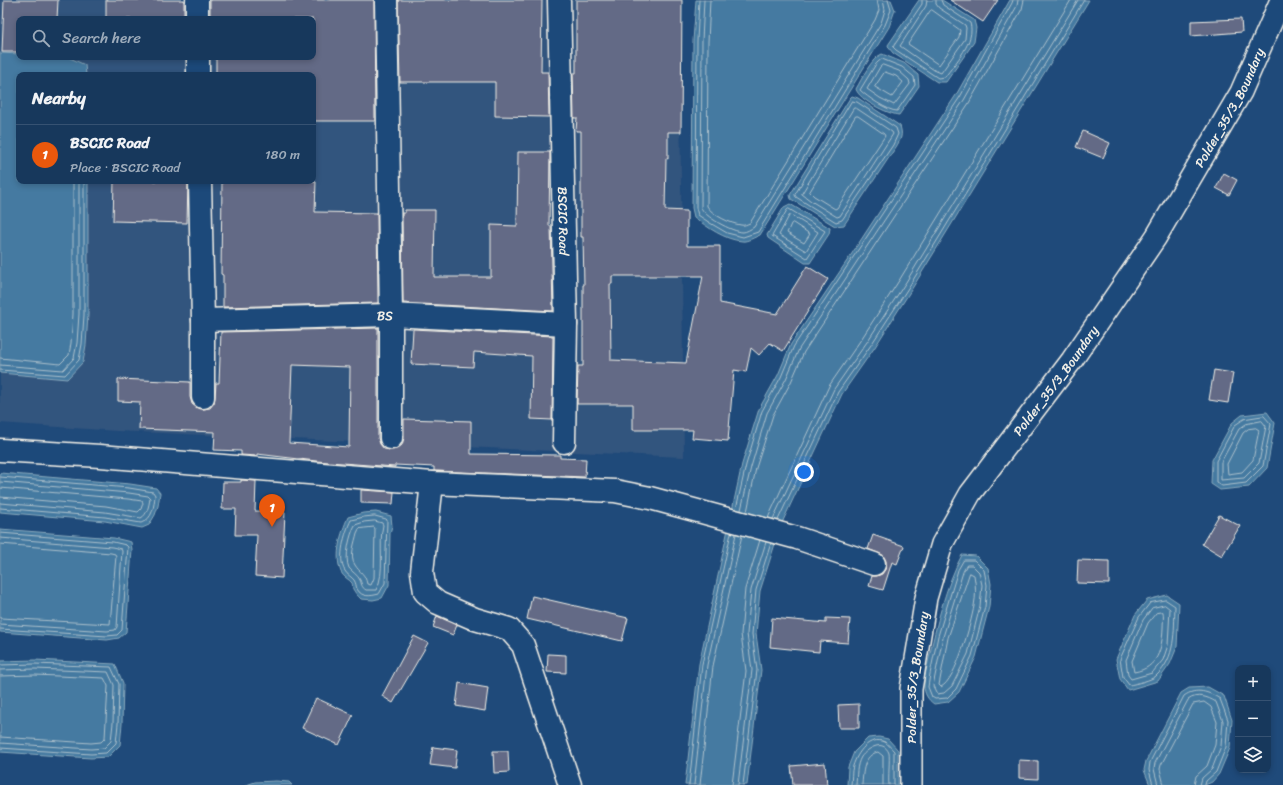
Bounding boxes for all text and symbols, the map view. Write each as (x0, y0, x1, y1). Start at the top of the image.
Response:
search box (16, 16, 316, 60)
text: Search here (62, 25, 141, 51)
icon: search (30, 27, 52, 49)
street label: Polder_35/3_Boundary (1188, 44, 1271, 172)
text: Nearby (32, 83, 86, 113)
text: BSCIC Road (70, 130, 149, 156)
text: 1 (42, 143, 48, 166)
text: 180 m (265, 143, 300, 166)
text: Place · BSCIC Road (70, 156, 180, 179)
street label: BSCIC Road (551, 186, 576, 257)
street label: BS (376, 304, 393, 327)
street label: Polder_35/3_Boundary (1007, 320, 1105, 441)
your location (794, 462, 814, 482)
pin: 1 (259, 494, 285, 527)
street label: Polder_35/3_Boundary (900, 609, 936, 744)
map controls (1235, 665, 1271, 773)
button: + (1235, 665, 1271, 701)
button: − (1235, 701, 1271, 737)
button: layers (1235, 737, 1271, 773)

